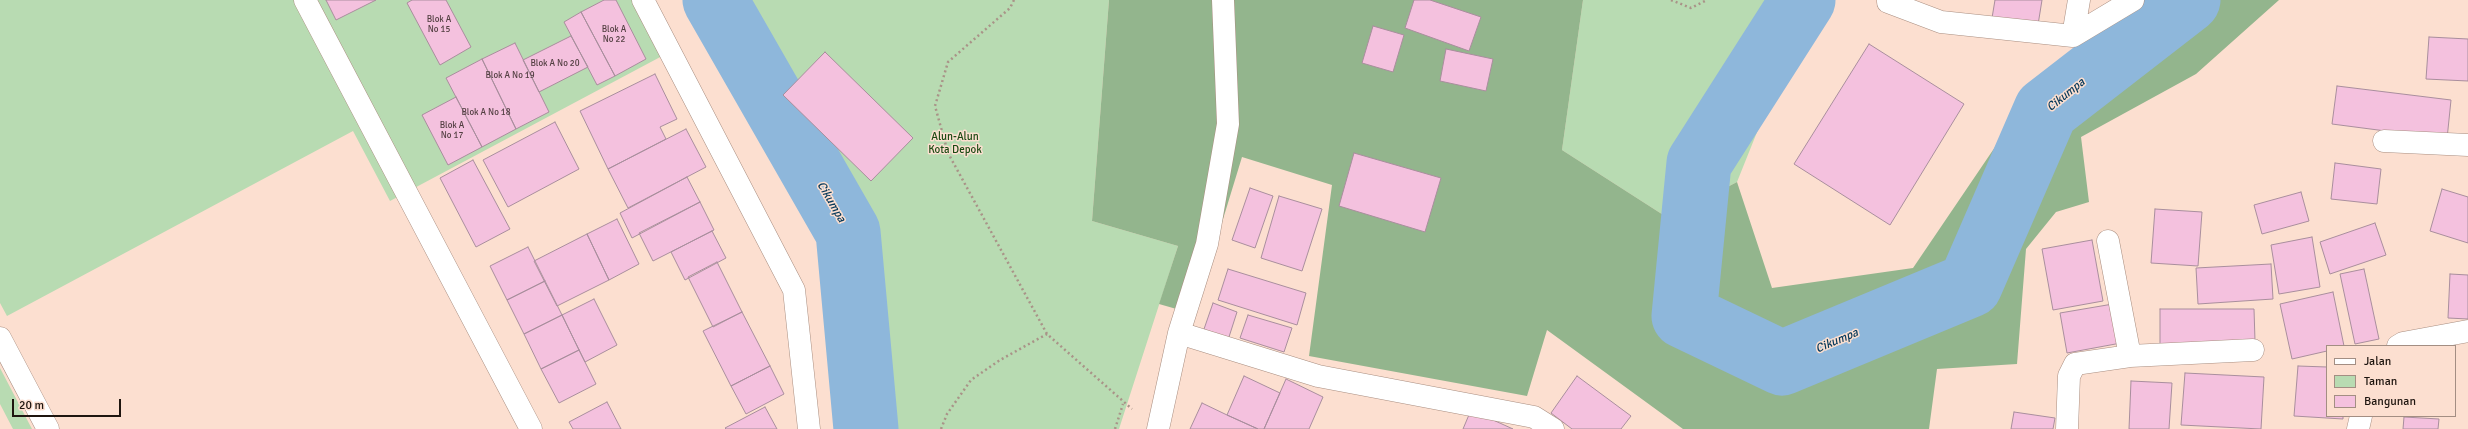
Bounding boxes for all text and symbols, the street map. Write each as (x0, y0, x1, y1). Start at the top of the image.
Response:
house number: Blok A No 15 (427, 15, 451, 36)
house number: Blok A No 22 (602, 25, 626, 46)
house number: Blok A No 20 (530, 59, 580, 69)
house number: Blok A No 19 (485, 71, 535, 81)
water label: Cikumpa (2044, 75, 2088, 115)
house number: Blok A No 18 (461, 108, 511, 118)
house number: Blok A No 17 (440, 121, 464, 142)
park label: Alun-Alun Kota Depok (928, 130, 982, 156)
water label: Cikumpa (814, 179, 848, 225)
water label: Cikumpa (1814, 326, 1860, 356)
legend (2326, 345, 2456, 417)
text: Jalan (2364, 354, 2391, 369)
text: Taman (2364, 374, 2397, 389)
scale bar (14, 391, 123, 417)
text: Bangunan (2364, 394, 2416, 409)
text: 20 m (19, 398, 44, 413)

